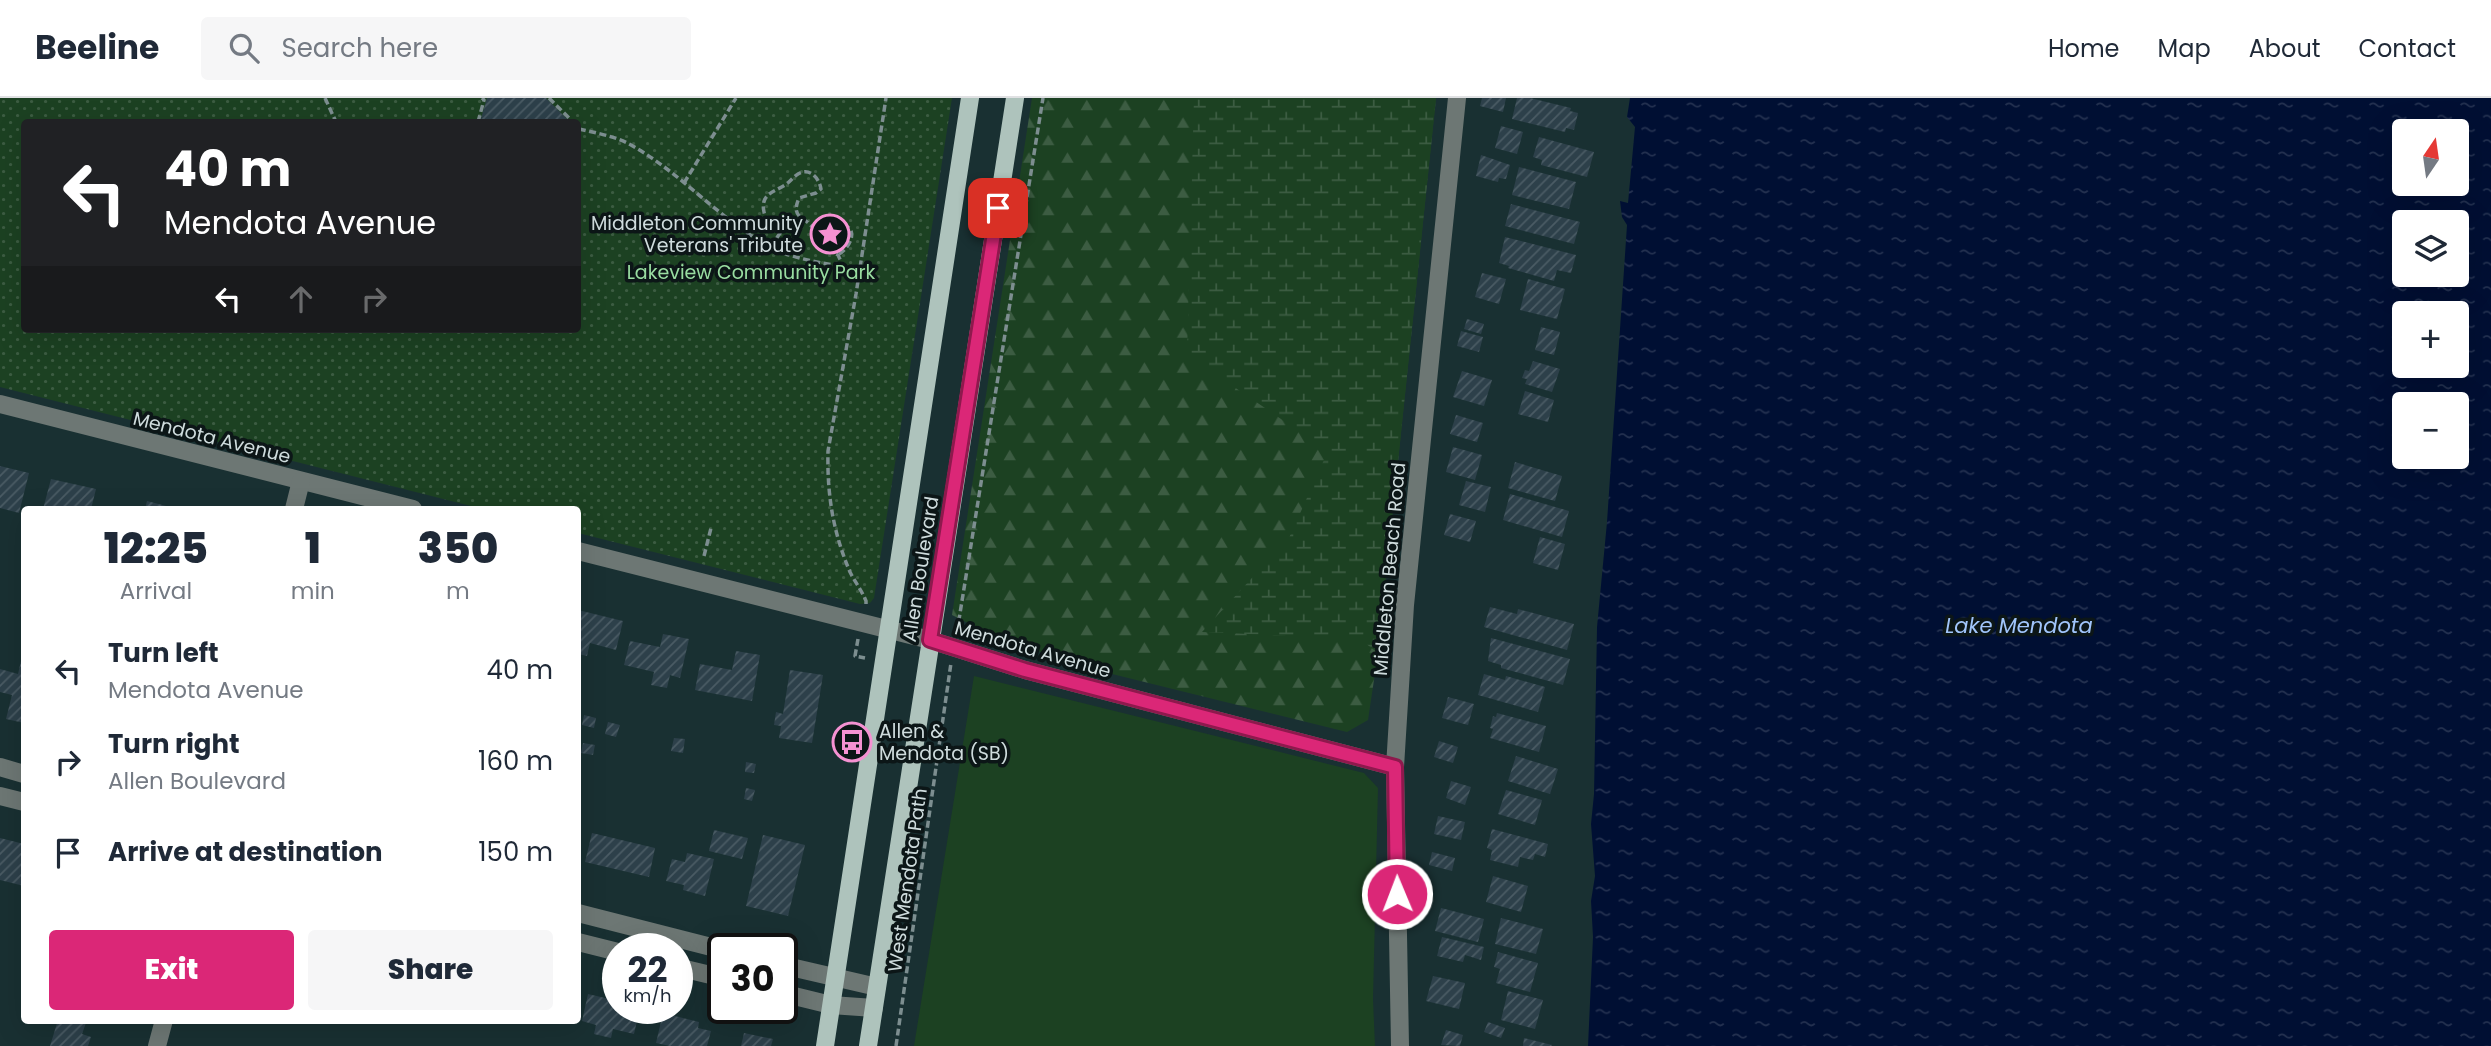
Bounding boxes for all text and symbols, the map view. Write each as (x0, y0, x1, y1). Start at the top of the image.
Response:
search box (201, 17, 691, 80)
text: Beeline (35, 24, 159, 71)
icon: search (225, 29, 263, 67)
text: Search here (281, 30, 438, 66)
text: Home (2048, 32, 2120, 65)
text: Map (2158, 32, 2211, 65)
text: About (2249, 32, 2320, 65)
text: Contact (2358, 32, 2456, 65)
north arrow (2392, 119, 2469, 196)
map controls (2392, 119, 2469, 469)
text: 40 m (164, 135, 291, 203)
icon: left (49, 147, 140, 238)
pin (968, 178, 1028, 238)
icon: arrive (979, 189, 1017, 227)
text: Mendota Avenue (164, 200, 436, 245)
place label: Middleton Community Veterans' Tribute (591, 210, 803, 259)
button: layers (2392, 210, 2469, 287)
place icon: Middleton Community Veterans' Tribute (809, 213, 851, 255)
park label: Lakeview Community Park (627, 259, 876, 286)
icon: left (209, 280, 247, 318)
icon: ahead (282, 280, 320, 318)
icon: right (355, 280, 393, 318)
button: + (2392, 301, 2469, 378)
button: − (2392, 392, 2469, 469)
street label: Mendota Avenue (130, 405, 293, 470)
street label: Middleton Beach Road (1367, 461, 1412, 677)
street label: Allen Boulevard (896, 494, 945, 644)
text: 12:25 (104, 519, 208, 578)
text: 1 (305, 519, 321, 578)
text: 350 (418, 519, 498, 578)
text: Arrival (120, 575, 192, 607)
text: min (291, 575, 335, 607)
text: m (446, 575, 470, 607)
water label: Lake Mendota (1945, 611, 2093, 640)
street label: Mendota Avenue (952, 614, 1114, 685)
text: Turn left (108, 635, 219, 671)
icon: left (49, 652, 87, 690)
text: 40 m (487, 652, 553, 688)
text: Mendota Avenue (108, 674, 303, 706)
place label: Allen & Mendota (SB) (879, 718, 1009, 767)
bus stop icon: Allen & Mendota (SB) (831, 721, 873, 763)
text: Turn right (108, 726, 240, 762)
icon: right (49, 743, 87, 781)
text: 160 m (478, 743, 553, 779)
text: Allen Boulevard (108, 765, 286, 797)
street label: West Mendota Path (881, 786, 934, 974)
icon: arrive (49, 834, 87, 872)
text: Arrive at destination (108, 834, 383, 870)
text: 150 m (478, 834, 553, 870)
position arrow (1360, 857, 1434, 931)
button: Exit (49, 930, 294, 1010)
button: Share (308, 930, 553, 1010)
speed limit sign: 30 (707, 933, 798, 1024)
text: 22 (628, 945, 667, 994)
text: km/h (624, 983, 671, 1008)

